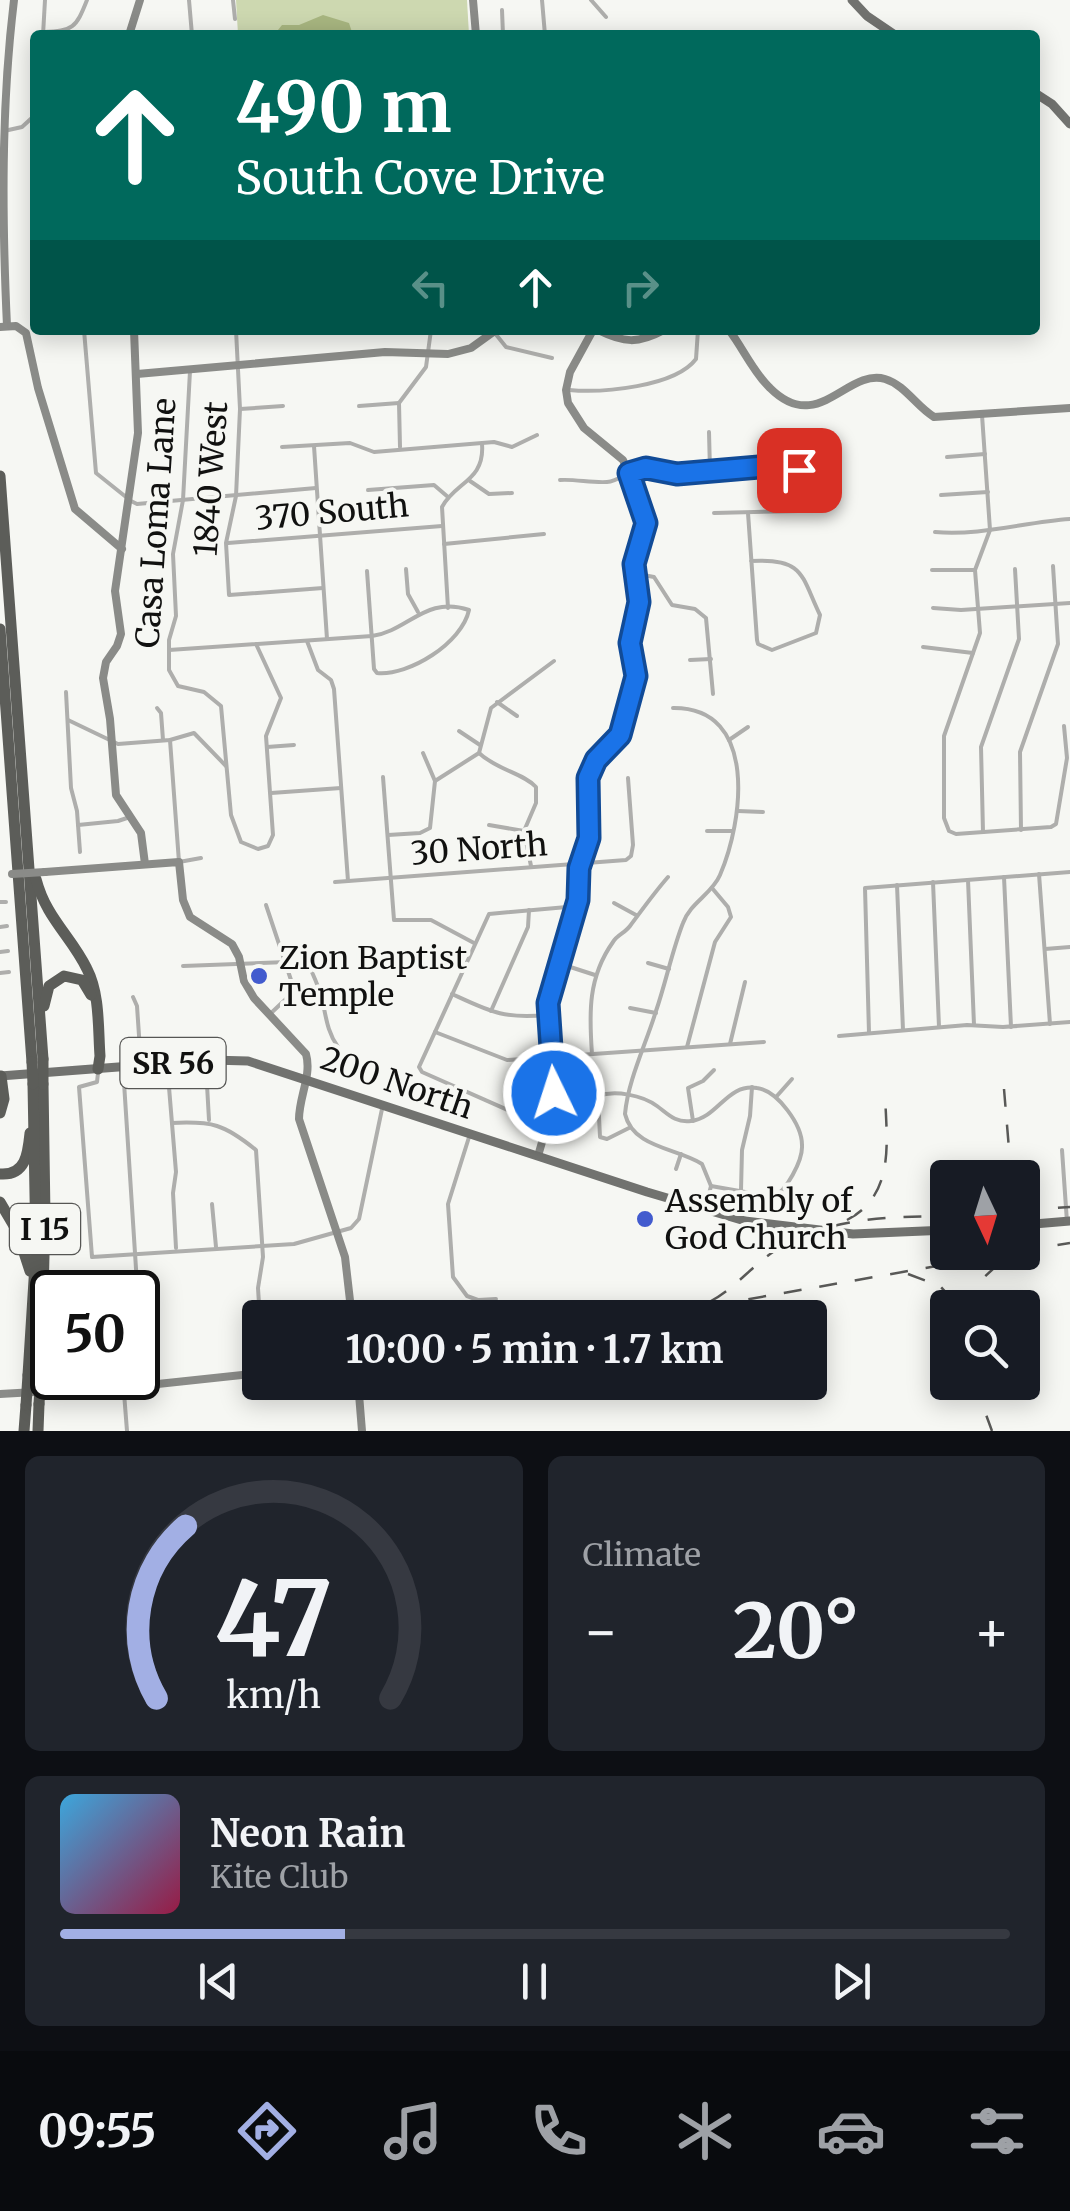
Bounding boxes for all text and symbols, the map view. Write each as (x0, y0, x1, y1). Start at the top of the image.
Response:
text: 490 m (235, 63, 452, 151)
icon: ahead (70, 70, 200, 200)
text: South Cove Drive (235, 150, 605, 206)
icon: left (403, 260, 458, 315)
icon: ahead (508, 260, 563, 315)
icon: right (613, 260, 668, 315)
street label: Casa Loma Lane (127, 397, 185, 649)
street label: 1840 West (186, 400, 236, 558)
pin (757, 428, 842, 513)
icon: arrive (772, 443, 827, 498)
street label: 370 South (254, 485, 410, 539)
street label: 30 North (409, 824, 549, 874)
place label: Zion Baptist Temple (279, 938, 468, 1015)
marker: Zion Baptist Temple (248, 965, 270, 987)
road number: SR 56 (120, 1038, 226, 1088)
street label: 200 North (316, 1038, 478, 1128)
position arrow (502, 1041, 606, 1145)
north arrow (930, 1160, 1040, 1270)
map controls (930, 1160, 1040, 1400)
place label: Assembly of God Church (664, 1181, 854, 1258)
road number: I 15 (10, 1204, 80, 1254)
marker: Assembly of God Church (634, 1208, 656, 1230)
speed limit sign: 50 (30, 1270, 160, 1400)
button: search (930, 1290, 1040, 1400)
text: 10:00 · 5 min · 1.7 km (346, 1326, 724, 1373)
text: Climate (583, 1535, 701, 1575)
text: 47 (215, 1554, 333, 1684)
text: 20° (733, 1584, 860, 1678)
text: − (583, 1597, 619, 1666)
text: + (973, 1597, 1010, 1666)
text: km/h (226, 1673, 321, 1718)
text: Neon Rain (210, 1810, 405, 1857)
text: Kite Club (210, 1857, 348, 1897)
icon: previous (191, 1954, 246, 2009)
icon: pause (507, 1954, 562, 2009)
icon: next (824, 1954, 879, 2009)
icon: directions (232, 2096, 302, 2166)
icon: music (378, 2096, 448, 2166)
icon: phone (524, 2096, 594, 2166)
icon: climate (670, 2096, 740, 2166)
icon: car (816, 2096, 886, 2166)
icon: filters (962, 2096, 1032, 2166)
text: 09:55 (38, 2103, 156, 2159)

